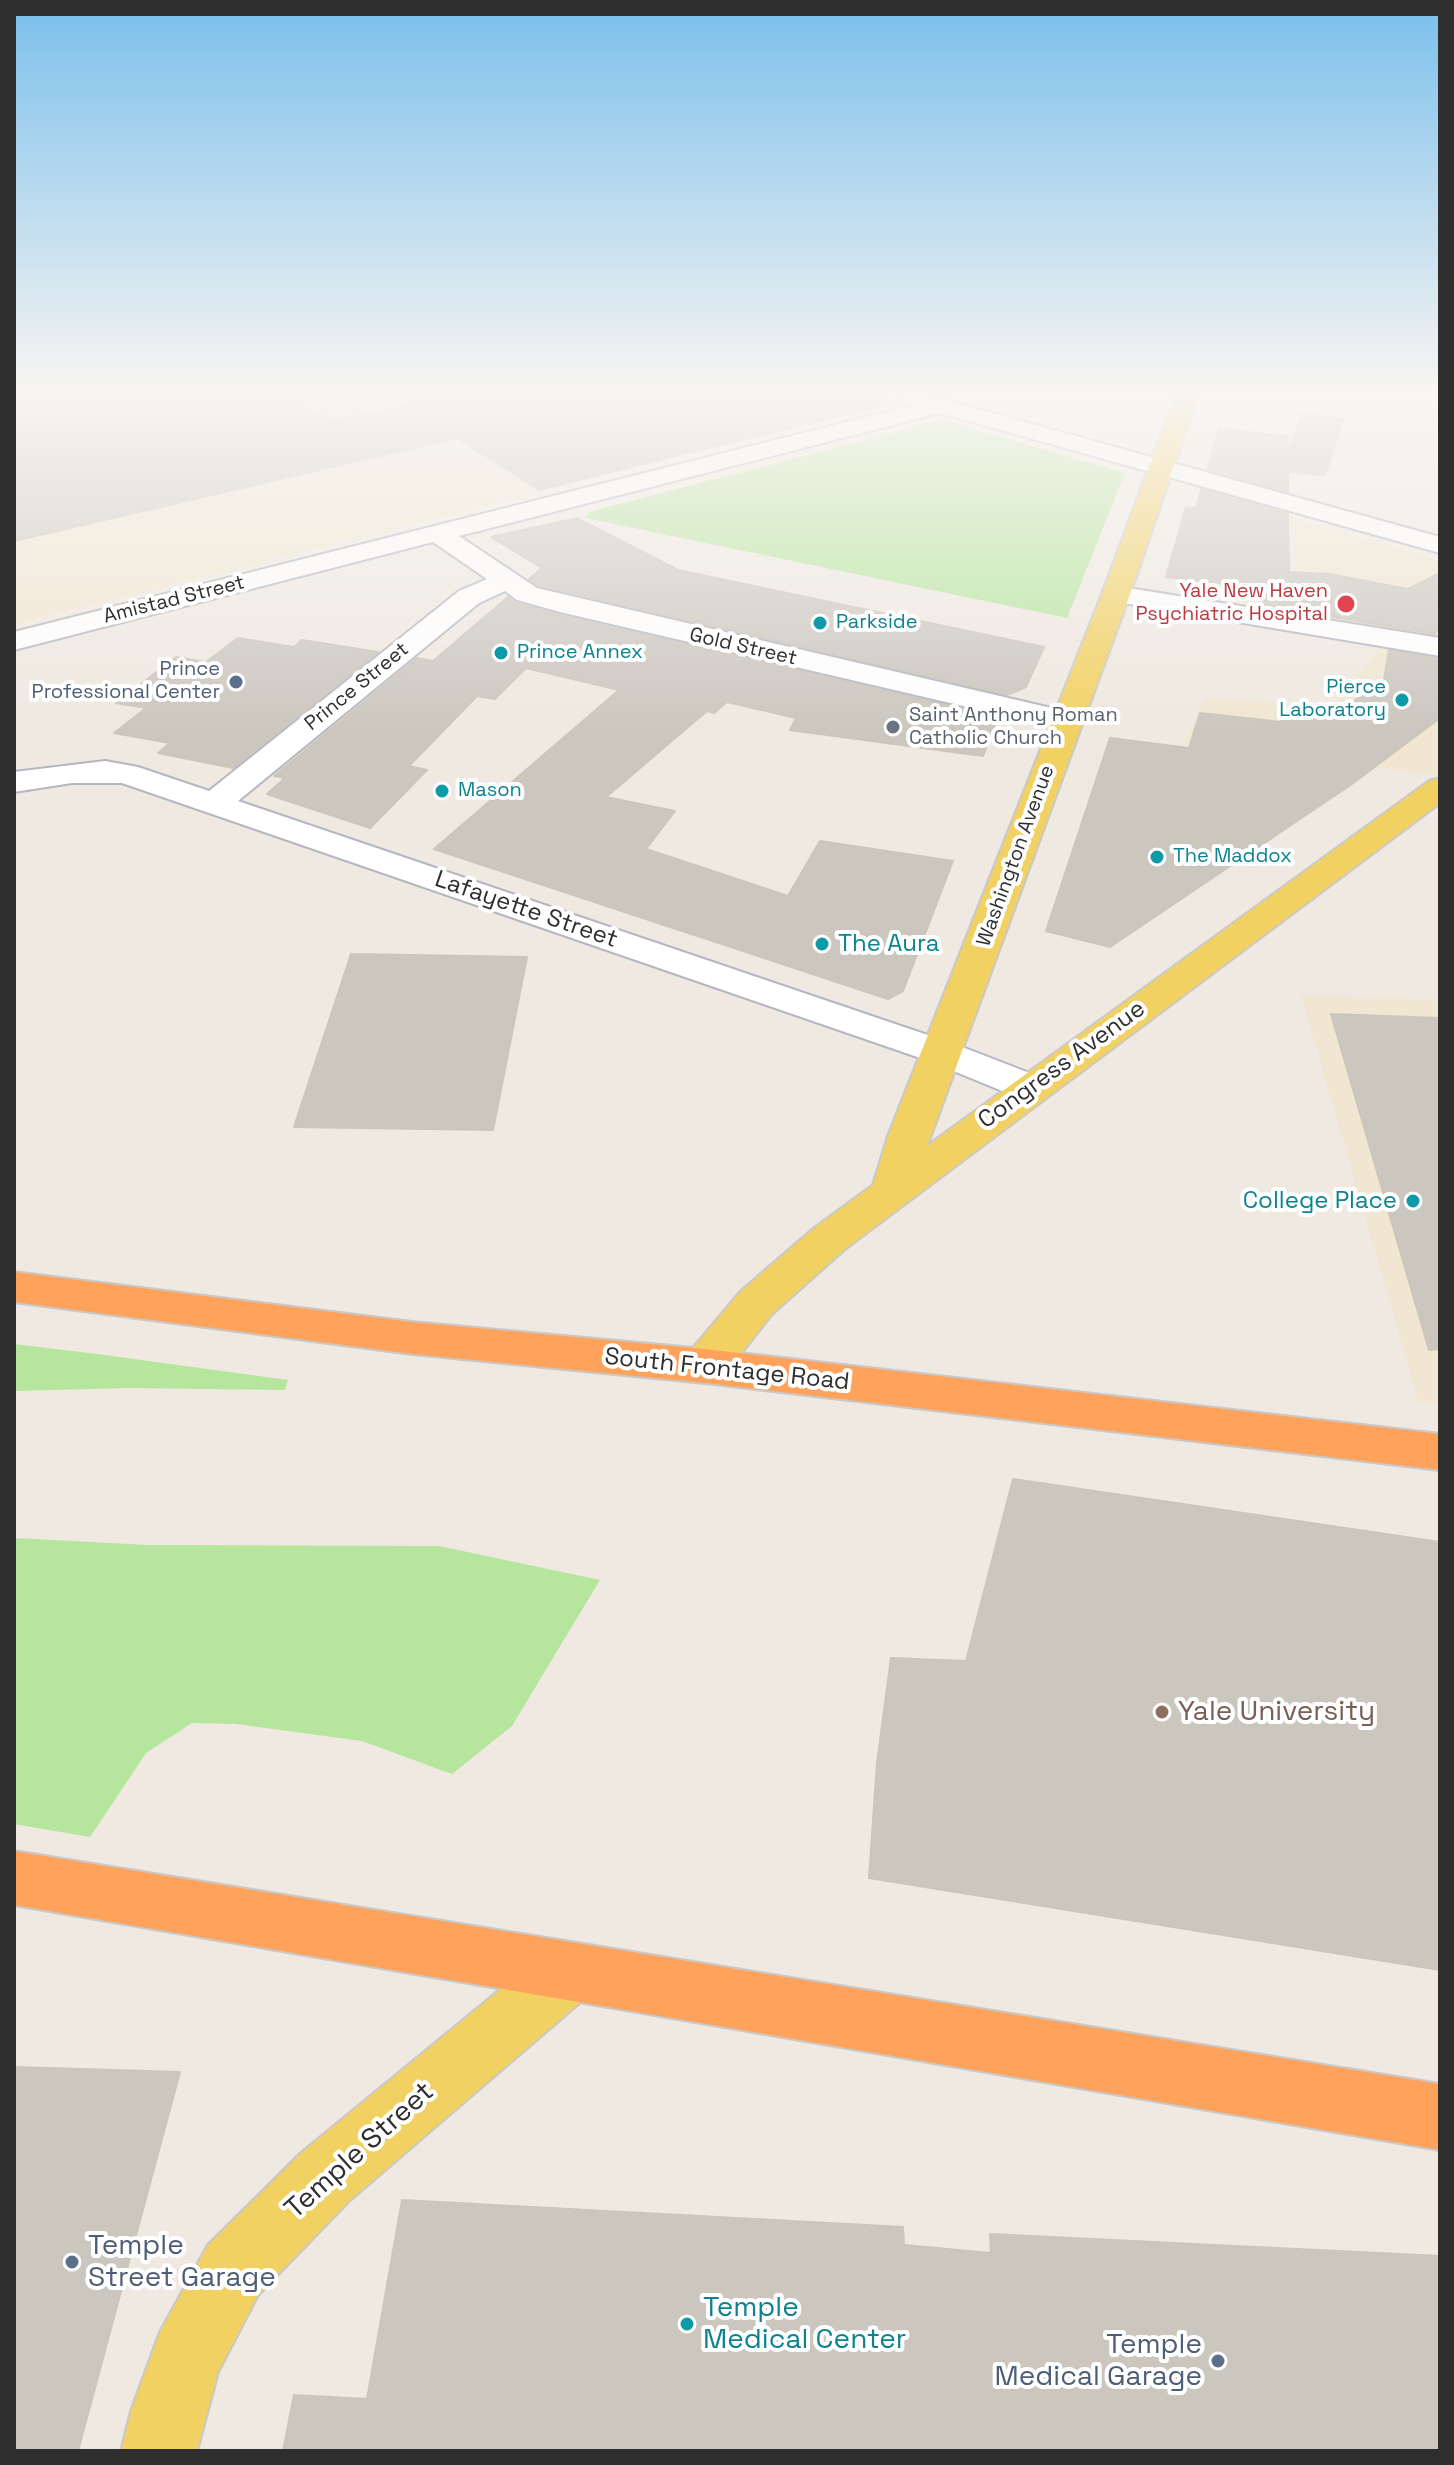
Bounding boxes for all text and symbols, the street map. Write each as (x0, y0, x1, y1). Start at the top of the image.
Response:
street label: Amistad Street (101, 571, 247, 629)
place label: Yale New Haven Psychiatric Hospital (1135, 580, 1328, 627)
marker: Yale New Haven Psychiatric Hospital (1335, 593, 1357, 615)
place label: Parkside (836, 611, 917, 635)
marker: Parkside (811, 614, 829, 632)
street label: Gold Street (687, 623, 799, 671)
street label: Prince Street (300, 638, 414, 736)
place label: Prince Annex (517, 641, 643, 665)
marker: Prince Annex (492, 644, 510, 662)
place label: Prince Professional Center (32, 658, 220, 705)
marker: Prince Professional Center (227, 673, 245, 691)
place label: Pierce Laboratory (1279, 676, 1386, 723)
marker: Pierce Laboratory (1393, 691, 1411, 709)
place label: Saint Anthony Roman Catholic Church (909, 704, 1118, 751)
marker: Saint Anthony Roman Catholic Church (884, 718, 902, 736)
street label: Washington Avenue (972, 762, 1060, 950)
place label: Mason (458, 779, 522, 803)
marker: Mason (433, 782, 451, 800)
place label: The Maddox (1173, 845, 1292, 869)
marker: The Maddox (1148, 848, 1166, 866)
street label: Lafayette Street (431, 865, 621, 955)
place label: The Aura (838, 930, 939, 958)
marker: The Aura (813, 935, 831, 953)
street label: Congress Avenue (973, 995, 1151, 1135)
place label: College Place (1243, 1187, 1397, 1215)
marker: College Place (1404, 1192, 1422, 1210)
street label: South Frontage Road (603, 1343, 851, 1397)
place label: Yale University (1178, 1695, 1375, 1729)
marker: Yale University (1153, 1703, 1171, 1721)
street label: Temple Street (279, 2075, 441, 2227)
place label: Temple Street Garage (88, 2229, 276, 2295)
marker: Temple Street Garage (63, 2253, 81, 2271)
place label: Temple Medical Center (703, 2291, 906, 2357)
marker: Temple Medical Center (678, 2315, 696, 2333)
place label: Temple Medical Garage (994, 2328, 1202, 2394)
marker: Temple Medical Garage (1209, 2352, 1227, 2370)

